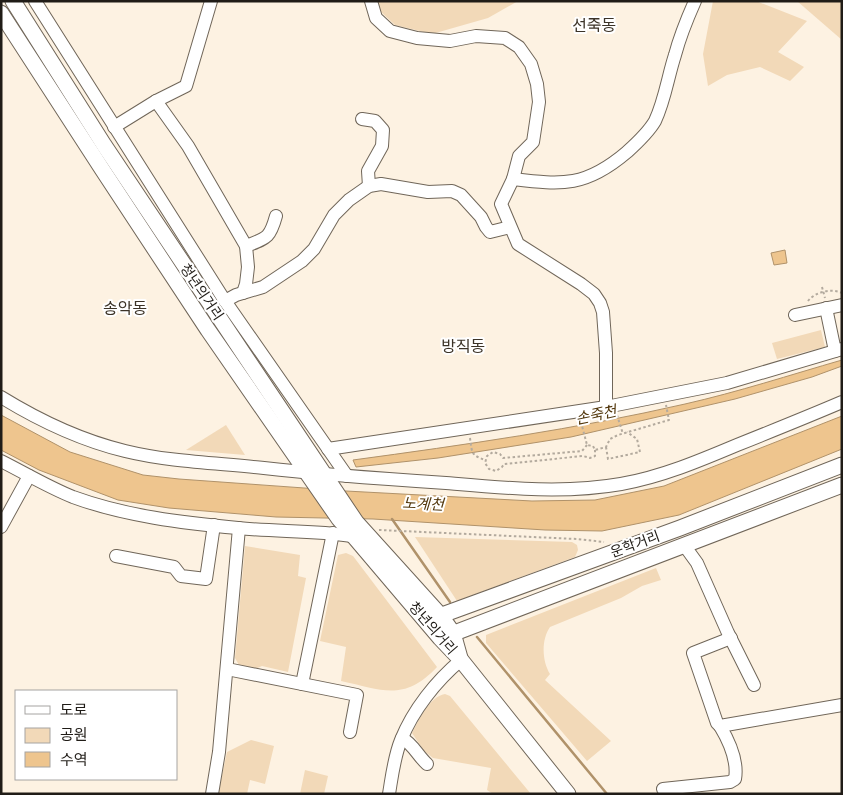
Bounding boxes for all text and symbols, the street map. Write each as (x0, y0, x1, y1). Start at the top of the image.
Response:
district label: 선죽동 (572, 17, 616, 34)
street label: 청년의거리 (177, 261, 227, 323)
district label: 송악동 (103, 300, 147, 317)
district label: 방직동 (441, 338, 485, 355)
water label: 손죽천 (574, 401, 620, 427)
water label: 노계천 (402, 494, 446, 513)
street label: 운학거리 (608, 528, 662, 560)
street label: 청년의거리 (406, 598, 460, 658)
legend (15, 690, 178, 780)
text: 도로 (60, 701, 88, 718)
text: 공원 (60, 726, 88, 743)
text: 수역 (60, 751, 88, 768)

